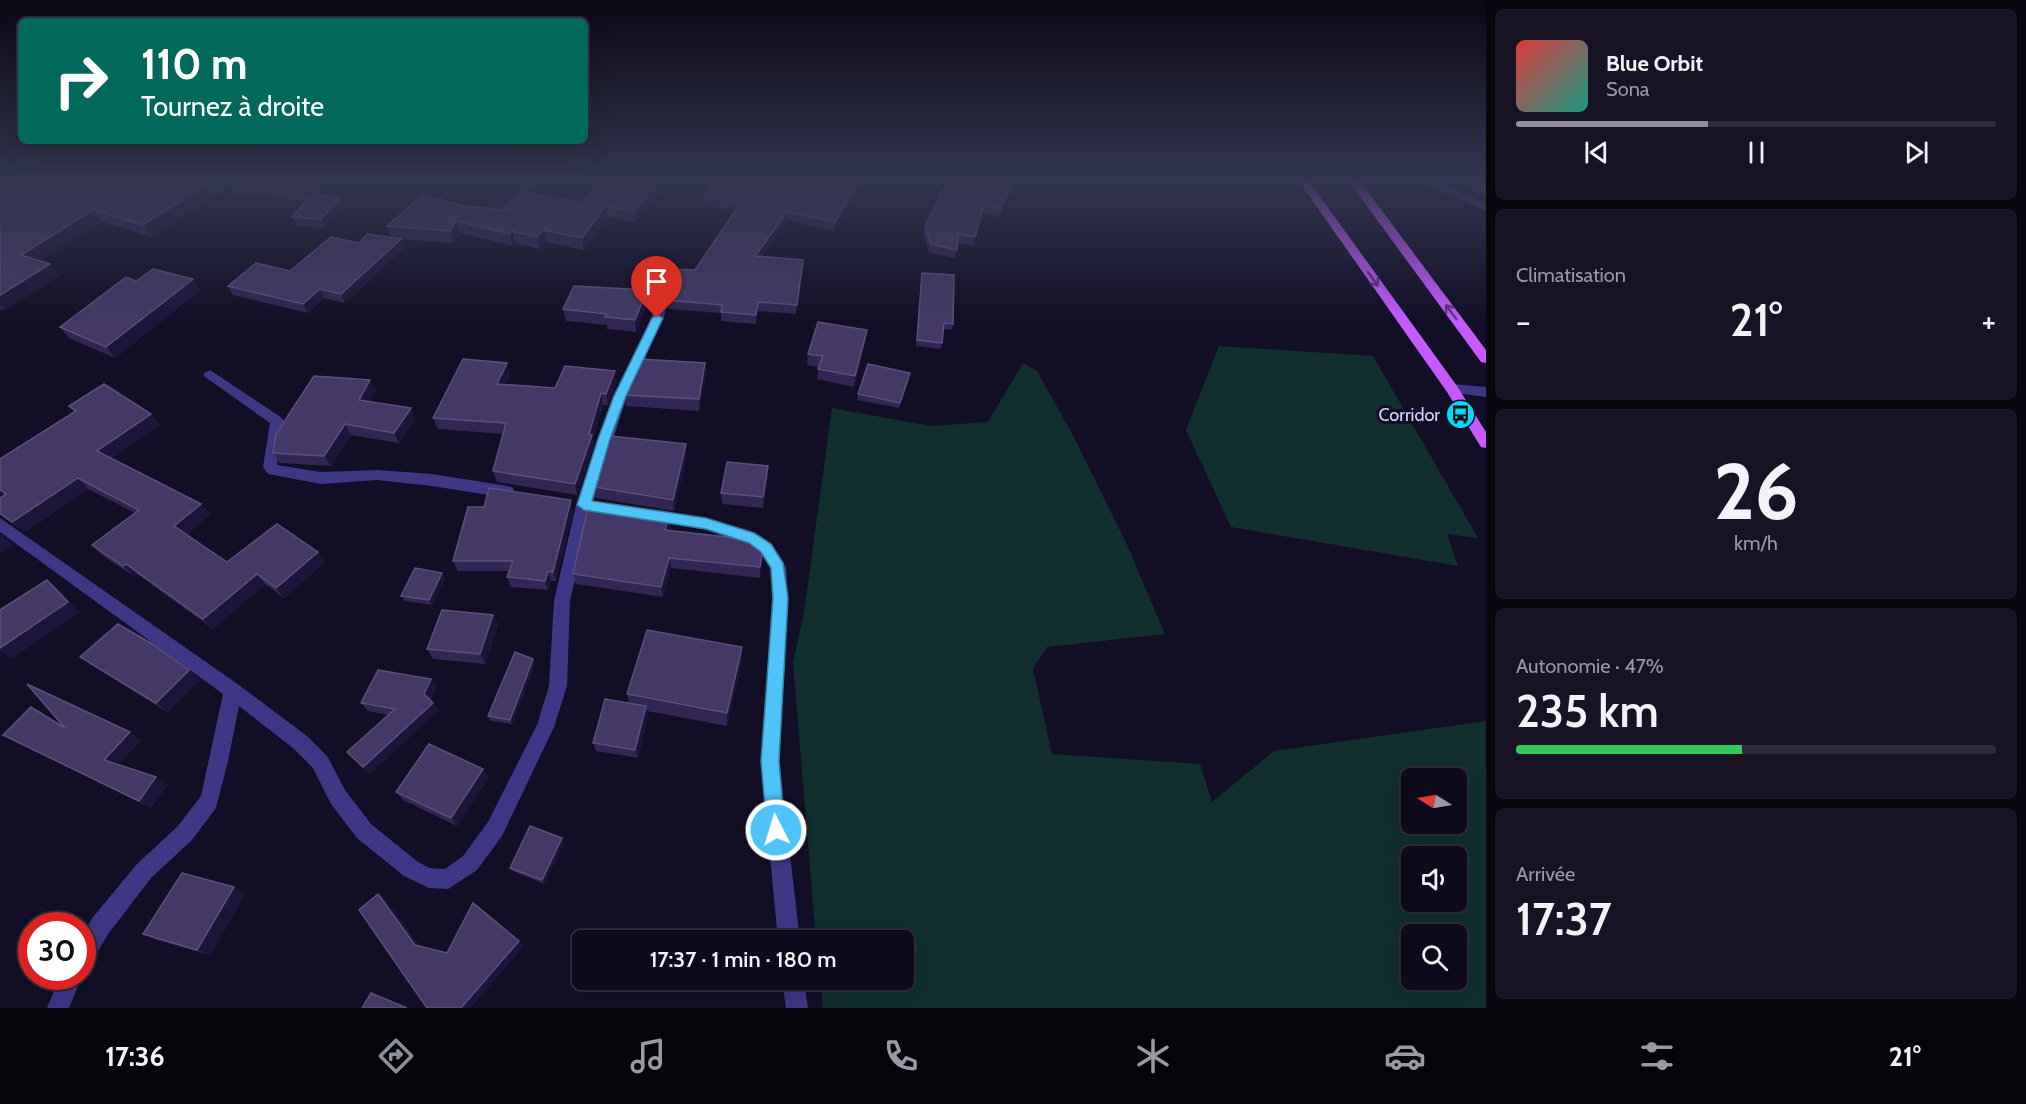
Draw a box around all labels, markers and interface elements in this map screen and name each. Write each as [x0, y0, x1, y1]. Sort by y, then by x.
text: 110 m [141, 38, 248, 90]
icon: right [42, 42, 120, 120]
text: Blue Orbit [1606, 50, 1703, 77]
text: Sona [1606, 77, 1649, 101]
text: Tournez à droite [141, 90, 324, 123]
icon: previous [1580, 136, 1613, 169]
icon: pause [1740, 136, 1773, 169]
icon: next [1900, 136, 1933, 169]
pin [631, 256, 682, 318]
text: Climatisation [1516, 263, 1626, 287]
icon: arrive [640, 265, 673, 298]
one-way arrow [1367, 271, 1379, 287]
text: 21° [1730, 293, 1782, 347]
text: − [1516, 301, 1531, 341]
text: + [1981, 301, 1996, 341]
one-way arrow [1445, 304, 1457, 320]
bus stop icon: Corridor [1445, 399, 1477, 431]
place label: Corridor [1378, 404, 1440, 426]
text: 26 [1713, 444, 1799, 539]
text: km/h [1734, 531, 1778, 555]
text: Autonomie · 47% [1516, 654, 1664, 678]
text: 235 km [1516, 684, 1659, 738]
north arrow [1401, 768, 1467, 834]
map controls [1401, 768, 1467, 990]
position arrow [744, 798, 808, 862]
button: sound [1401, 846, 1467, 912]
text: Arrivée [1516, 862, 1575, 886]
text: 17:37 [1516, 892, 1612, 946]
speed limit sign: 30 [18, 912, 96, 990]
button: search [1401, 924, 1467, 990]
text: 17:37 · 1 min · 180 m [650, 946, 836, 973]
icon: directions [375, 1035, 417, 1077]
icon: music [627, 1035, 669, 1077]
icon: phone [880, 1035, 922, 1077]
icon: climate [1132, 1035, 1174, 1077]
icon: car [1384, 1035, 1426, 1077]
icon: filters [1636, 1035, 1678, 1077]
text: 17:36 [105, 1040, 165, 1073]
text: 21° [1889, 1040, 1921, 1073]

